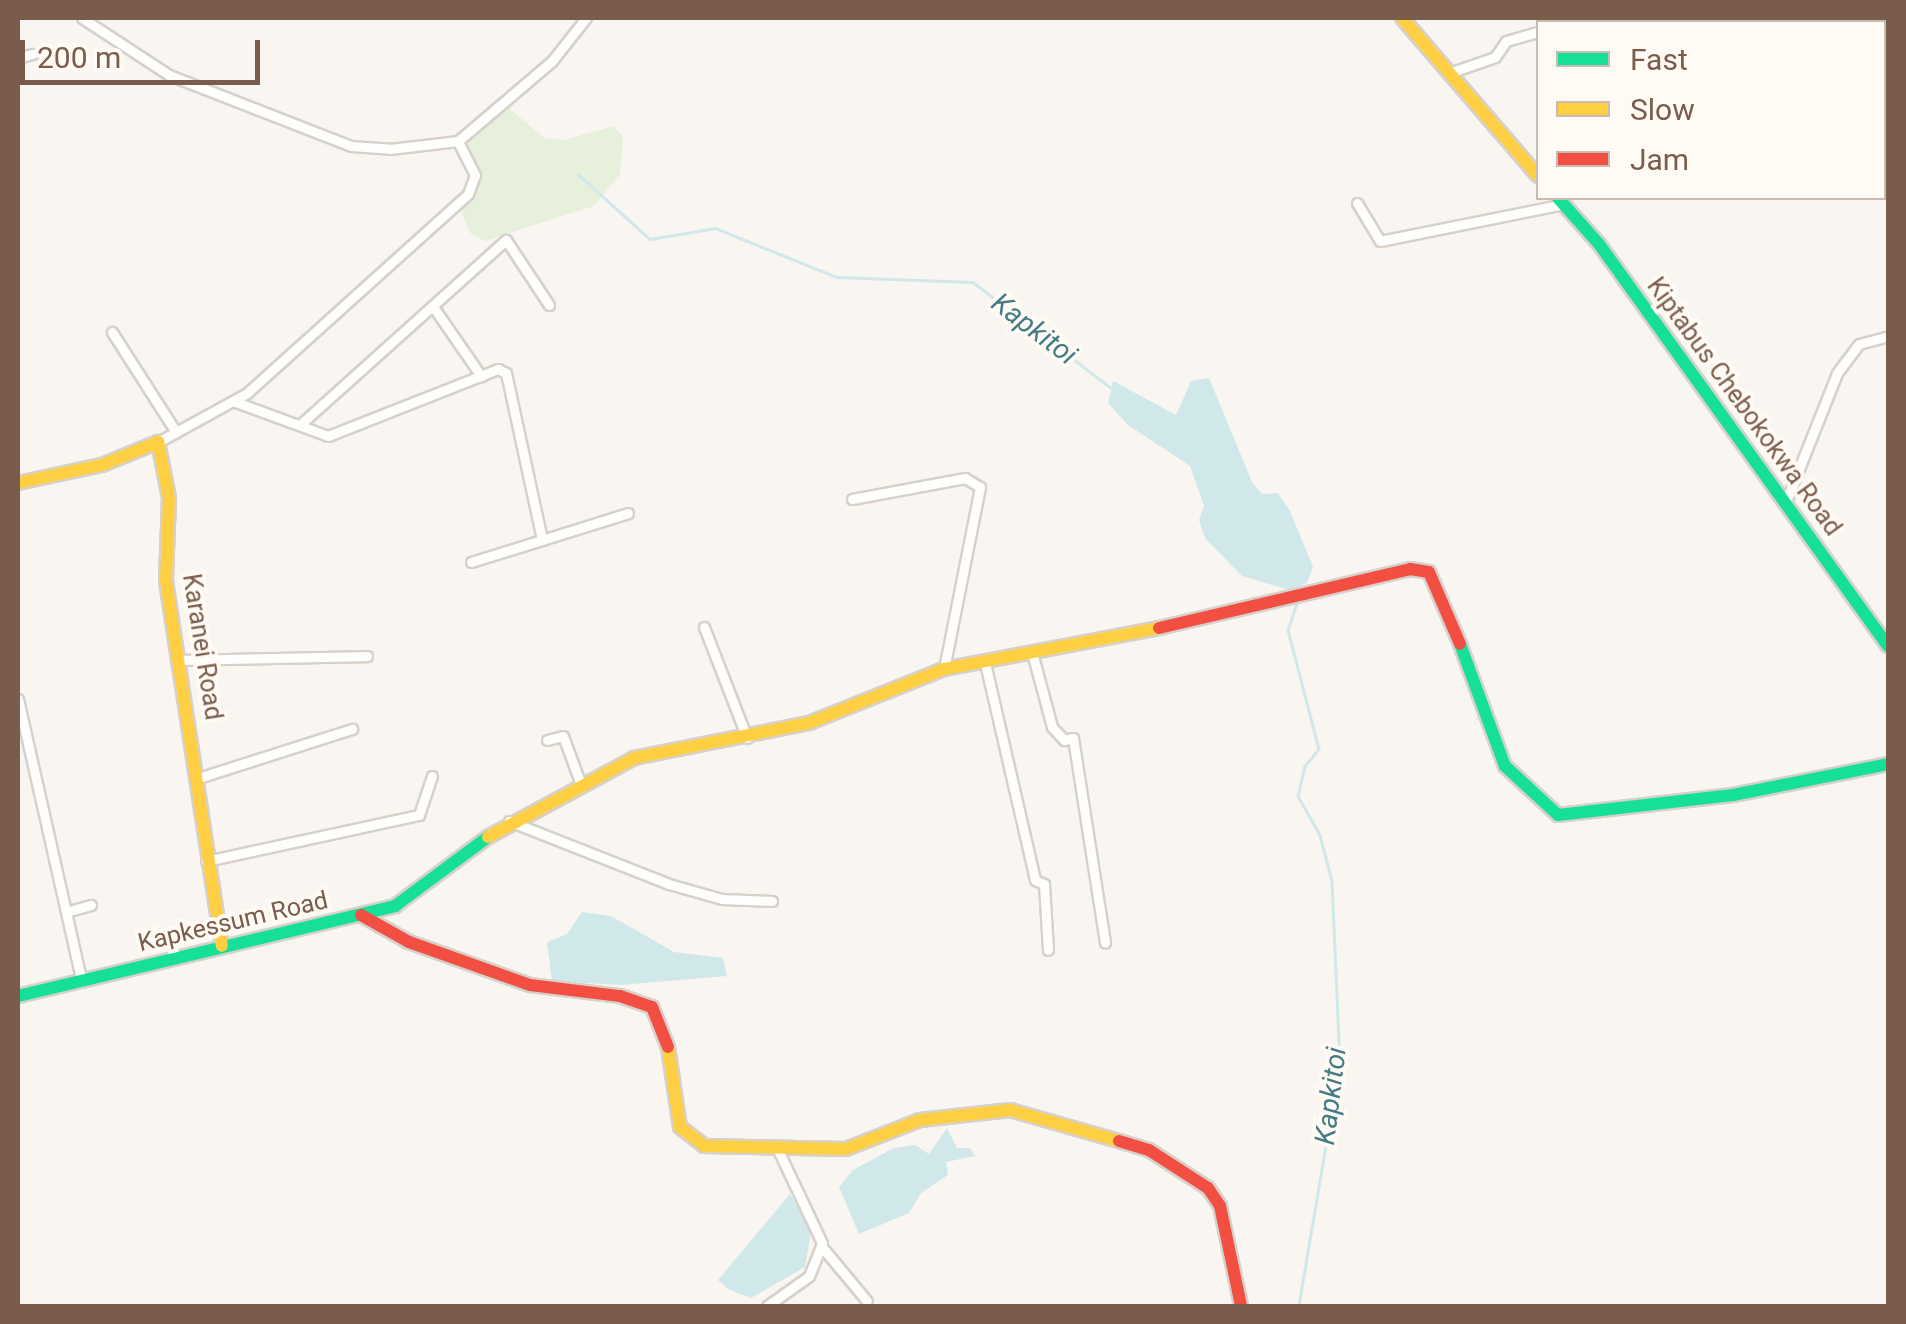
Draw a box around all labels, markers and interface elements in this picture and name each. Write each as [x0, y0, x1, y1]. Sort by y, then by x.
scale bar [25, 20, 265, 82]
legend [1536, 20, 1886, 200]
text: 200 m [37, 40, 121, 75]
text: Fast [1630, 42, 1688, 77]
text: Slow [1630, 92, 1695, 127]
text: Jam [1630, 142, 1689, 177]
street label: Kiptabus Chebokokwa Road [1640, 272, 1848, 542]
water label: Kapkitoi [985, 286, 1083, 372]
street label: Karanei Road [176, 572, 228, 722]
street label: Kapkessum Road [135, 886, 331, 958]
water label: Kapkitoi [1308, 1045, 1354, 1147]

